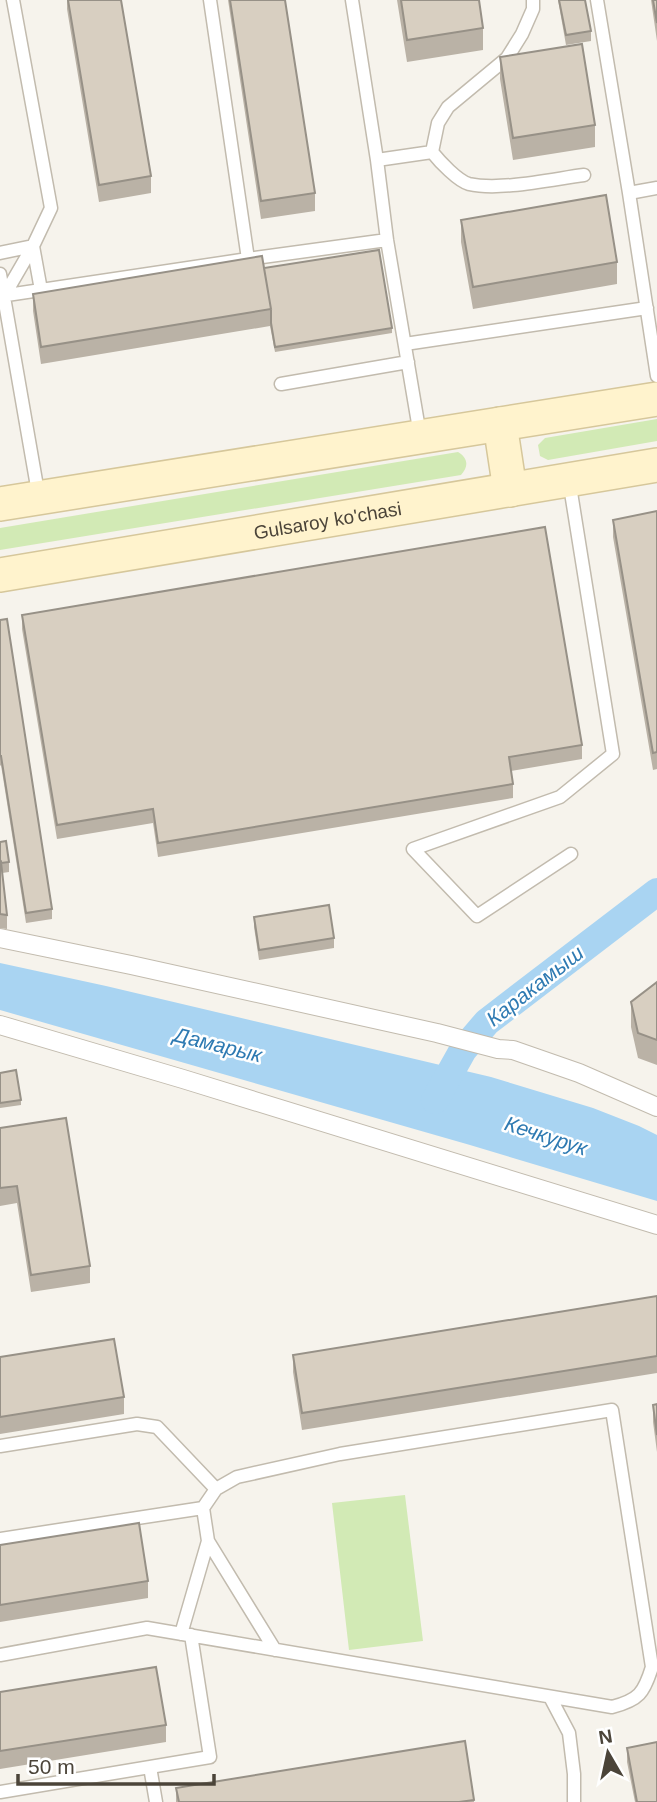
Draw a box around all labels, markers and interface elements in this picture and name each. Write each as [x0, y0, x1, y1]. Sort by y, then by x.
street label: Gulsaroy ko'chasi [252, 498, 403, 543]
water label: Каракамыш [482, 940, 588, 1030]
water label: Дамарык [170, 1022, 265, 1067]
water label: Кечкурук [502, 1111, 591, 1160]
north arrow [573, 1718, 643, 1788]
text: N [597, 1725, 614, 1748]
scale bar [18, 1742, 214, 1786]
text: 50 m [28, 1755, 75, 1778]

